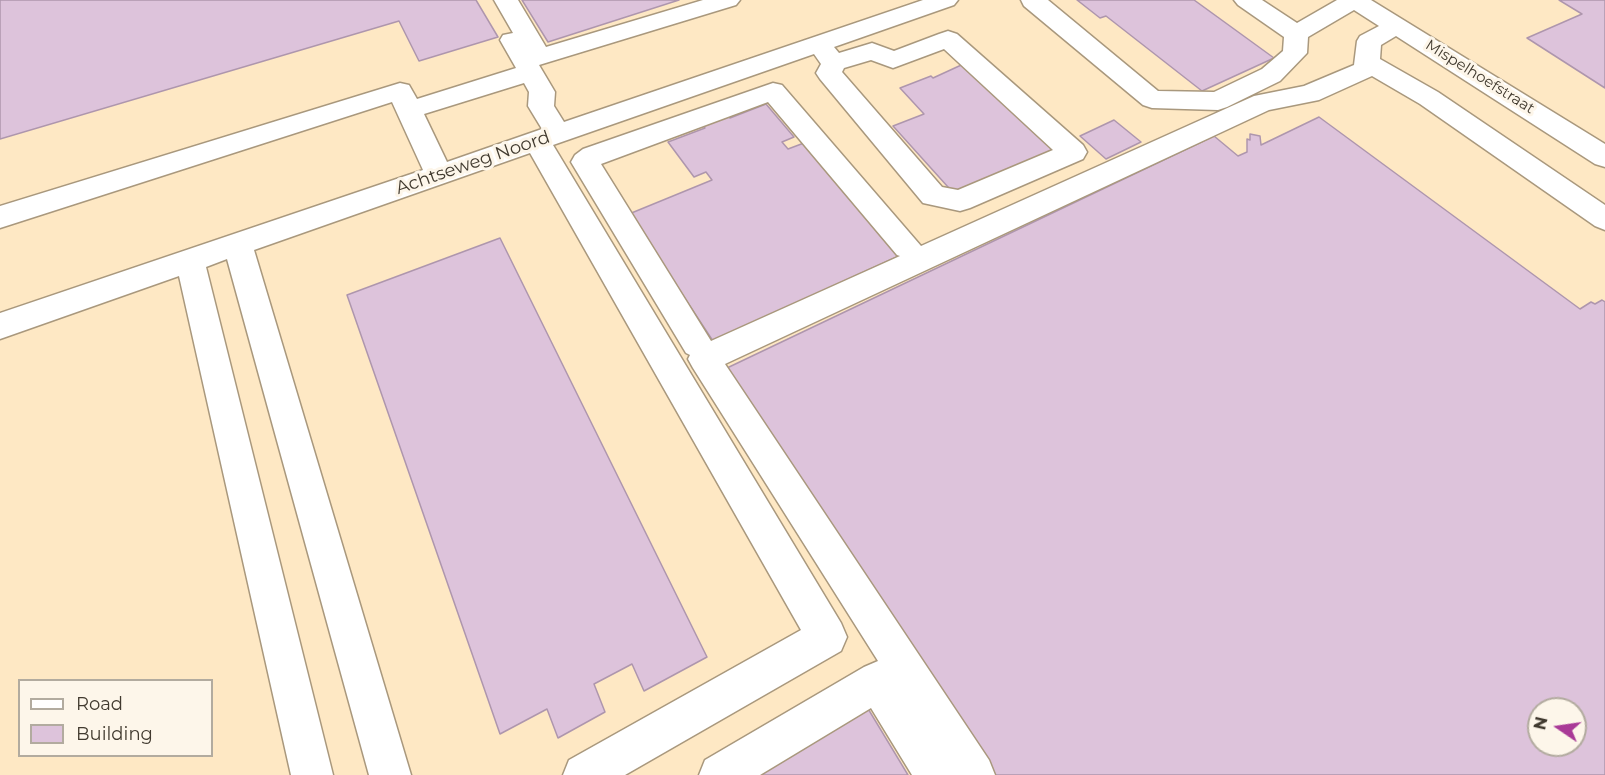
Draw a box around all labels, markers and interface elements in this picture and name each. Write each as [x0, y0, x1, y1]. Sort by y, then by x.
street label: Mispelhoefstraat [1422, 36, 1538, 118]
street label: Achtseweg Noord [393, 126, 553, 200]
legend [18, 679, 213, 757]
text: Road [76, 693, 123, 715]
north arrow [1527, 697, 1587, 757]
text: N [1530, 715, 1552, 732]
text: Building [76, 723, 153, 745]

